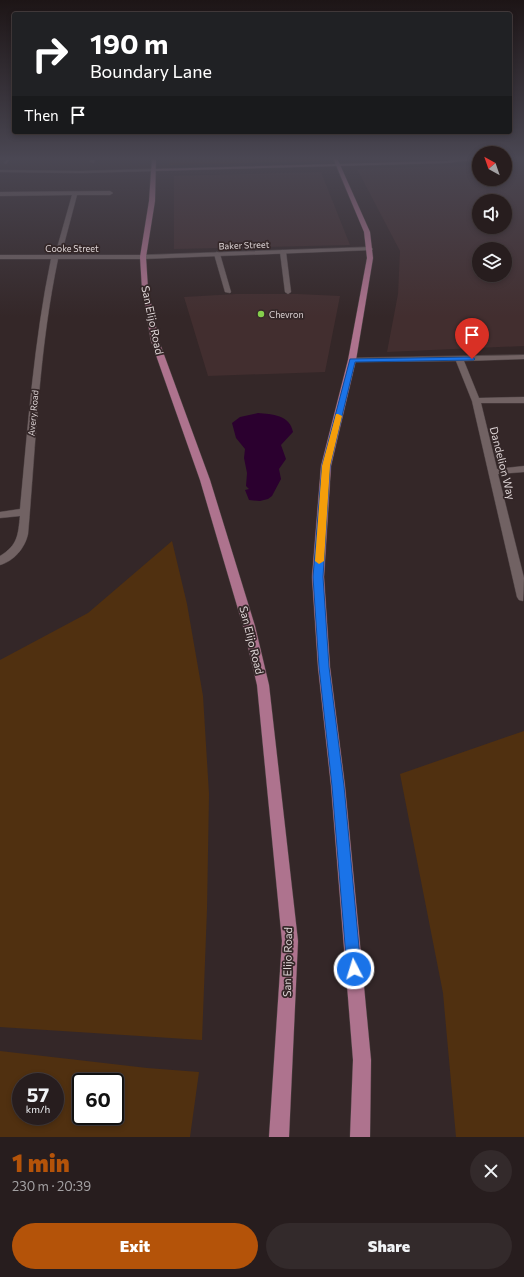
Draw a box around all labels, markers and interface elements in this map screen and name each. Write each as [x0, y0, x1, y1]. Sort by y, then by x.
text: 190 m [90, 26, 168, 60]
icon: right [24, 28, 76, 80]
text: Boundary Lane [90, 60, 212, 82]
icon: arrive [67, 104, 89, 126]
text: Then [24, 106, 59, 124]
north arrow [472, 146, 512, 186]
map controls [472, 146, 512, 282]
button: sound [472, 194, 512, 234]
street label: Baker Street [218, 239, 270, 251]
button: layers [472, 242, 512, 282]
street label: Cooke Street [45, 243, 99, 254]
street label: San Elijo Road [139, 284, 167, 356]
marker: Chevron [256, 309, 266, 319]
place label: Chevron [269, 309, 304, 320]
pin [455, 318, 489, 359]
icon: arrive [461, 324, 483, 346]
street label: Avery Road [26, 390, 40, 436]
street label: Dandelion Way [488, 425, 518, 501]
street label: San Elijo Road [237, 604, 267, 676]
street label: San Elijo Road [280, 927, 294, 997]
position arrow [333, 948, 375, 990]
speed limit sign: 60 [72, 1073, 124, 1125]
text: 57 [27, 1082, 49, 1106]
text: km/h [26, 1103, 50, 1115]
text: 1 min [12, 1148, 70, 1177]
button: close [470, 1150, 512, 1192]
text: 230 m · 20:39 [12, 1178, 91, 1194]
button: Exit [12, 1223, 258, 1269]
button: Share [266, 1223, 512, 1269]

